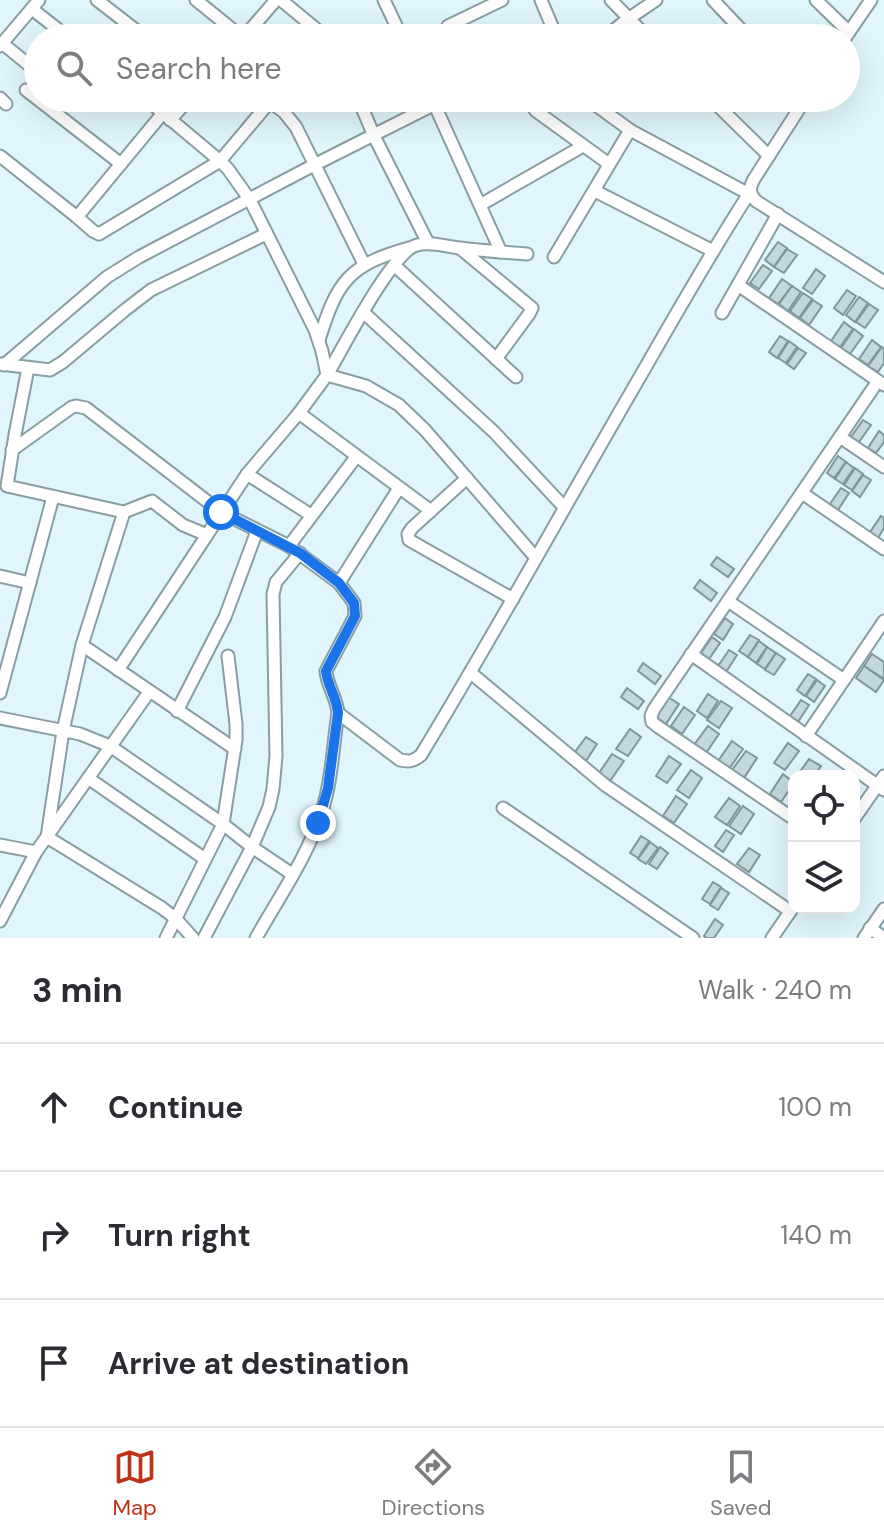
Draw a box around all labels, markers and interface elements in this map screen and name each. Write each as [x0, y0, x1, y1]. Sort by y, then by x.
search box [24, 24, 860, 112]
icon: search [52, 46, 96, 90]
text: Search here [116, 49, 282, 88]
route start [203, 494, 239, 530]
map controls [788, 770, 860, 914]
button: locate [788, 770, 860, 842]
route end [300, 805, 336, 841]
button: layers [788, 842, 860, 914]
text: 3 min [32, 968, 123, 1013]
text: Walk · 240 m [698, 973, 852, 1007]
icon: ahead [32, 1085, 76, 1129]
text: Continue [108, 1088, 243, 1127]
text: 100 m [778, 1090, 852, 1124]
icon: right [32, 1213, 76, 1257]
text: Turn right [108, 1216, 251, 1255]
text: 140 m [780, 1218, 852, 1252]
icon: arrive [32, 1341, 76, 1385]
text: Arrive at destination [108, 1344, 409, 1383]
tab: Map [112, 1445, 157, 1522]
tab: Directions [382, 1445, 485, 1522]
tab: Saved [710, 1445, 772, 1522]

